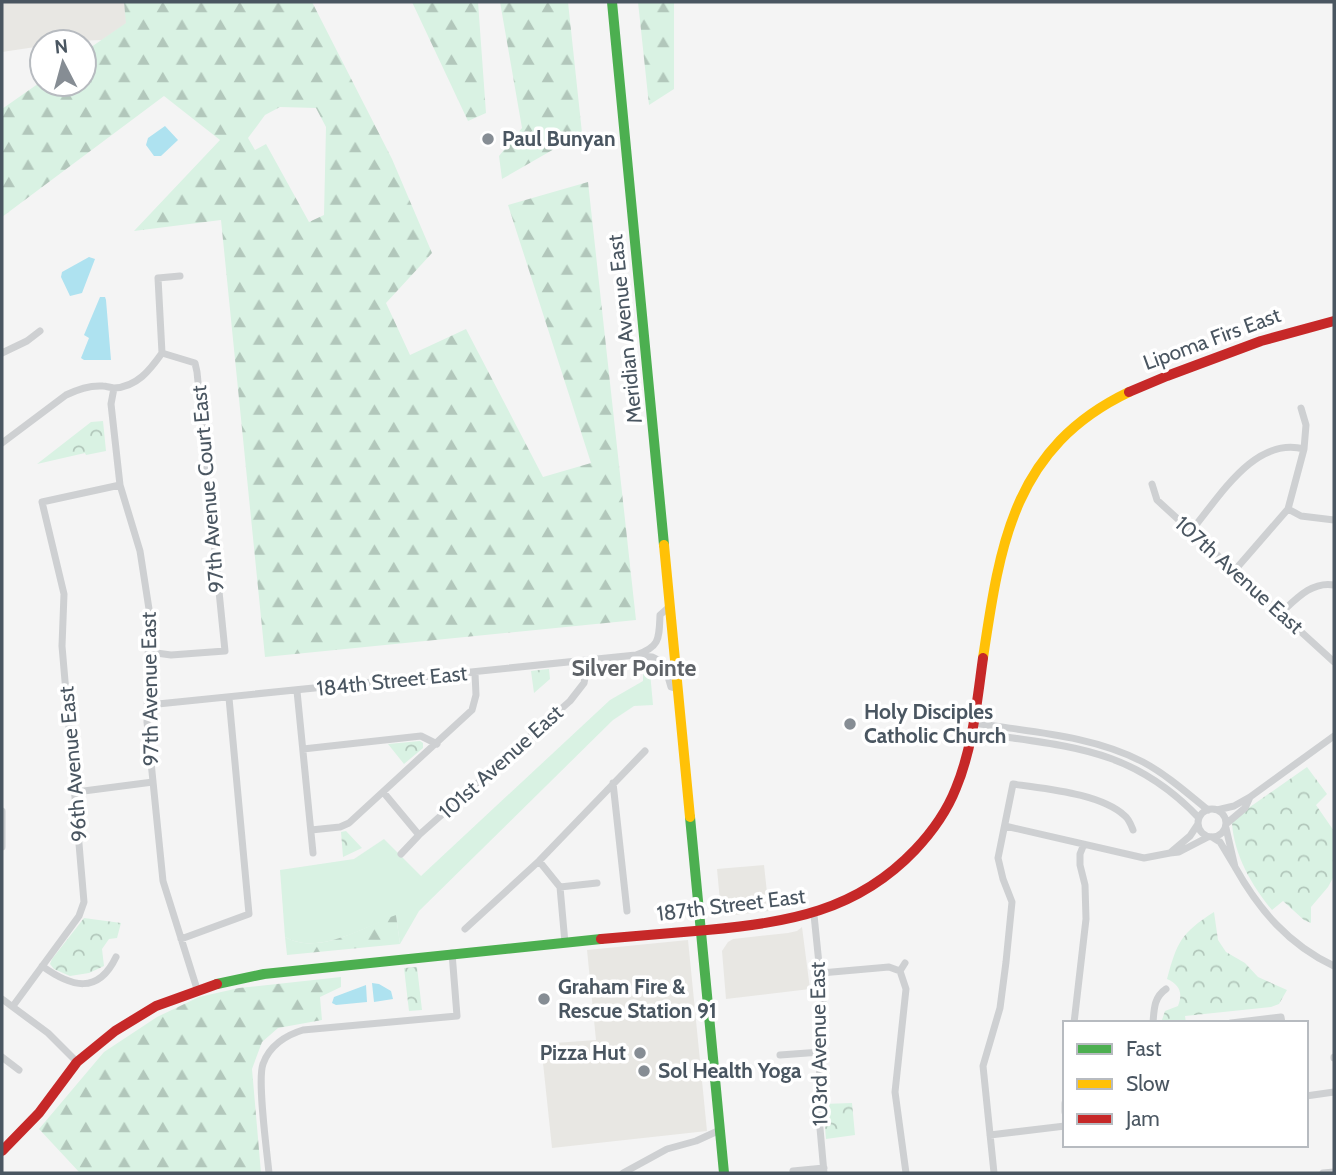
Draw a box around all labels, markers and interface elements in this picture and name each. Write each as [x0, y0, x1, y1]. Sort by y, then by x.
north arrow [28, 28, 98, 98]
text: N [53, 34, 69, 59]
place label: Paul Bunyan [502, 126, 616, 151]
marker: Paul Bunyan [480, 131, 496, 147]
street label: Meridian Avenue East [602, 233, 647, 425]
street label: Lipoma Firs East [1140, 302, 1284, 375]
street label: 97th Avenue Court East [186, 384, 229, 594]
street label: 107th Avenue East [1170, 511, 1309, 639]
street label: 97th Avenue East [136, 612, 163, 766]
district label: Silver Pointe [572, 654, 697, 682]
street label: 184th Street East [316, 660, 468, 701]
street label: 96th Avenue East [53, 685, 92, 843]
place label: Holy Disciples Catholic Church [864, 699, 1006, 748]
street label: 101st Avenue East [434, 700, 568, 824]
marker: Holy Disciples Catholic Church [842, 716, 858, 732]
street label: 187th Street East [655, 883, 807, 926]
street label: 103rd Avenue East [805, 962, 832, 1126]
place label: Graham Fire & Rescue Station 91 [558, 974, 717, 1023]
marker: Graham Fire & Rescue Station 91 [536, 991, 552, 1007]
legend [1063, 1021, 1308, 1147]
text: Fast [1126, 1036, 1162, 1061]
place label: Pizza Hut [540, 1040, 626, 1065]
marker: Pizza Hut [632, 1045, 648, 1061]
place label: Sol Health Yoga [658, 1058, 802, 1083]
marker: Sol Health Yoga [636, 1063, 652, 1079]
text: Slow [1126, 1071, 1170, 1096]
text: Jam [1125, 1106, 1160, 1131]

